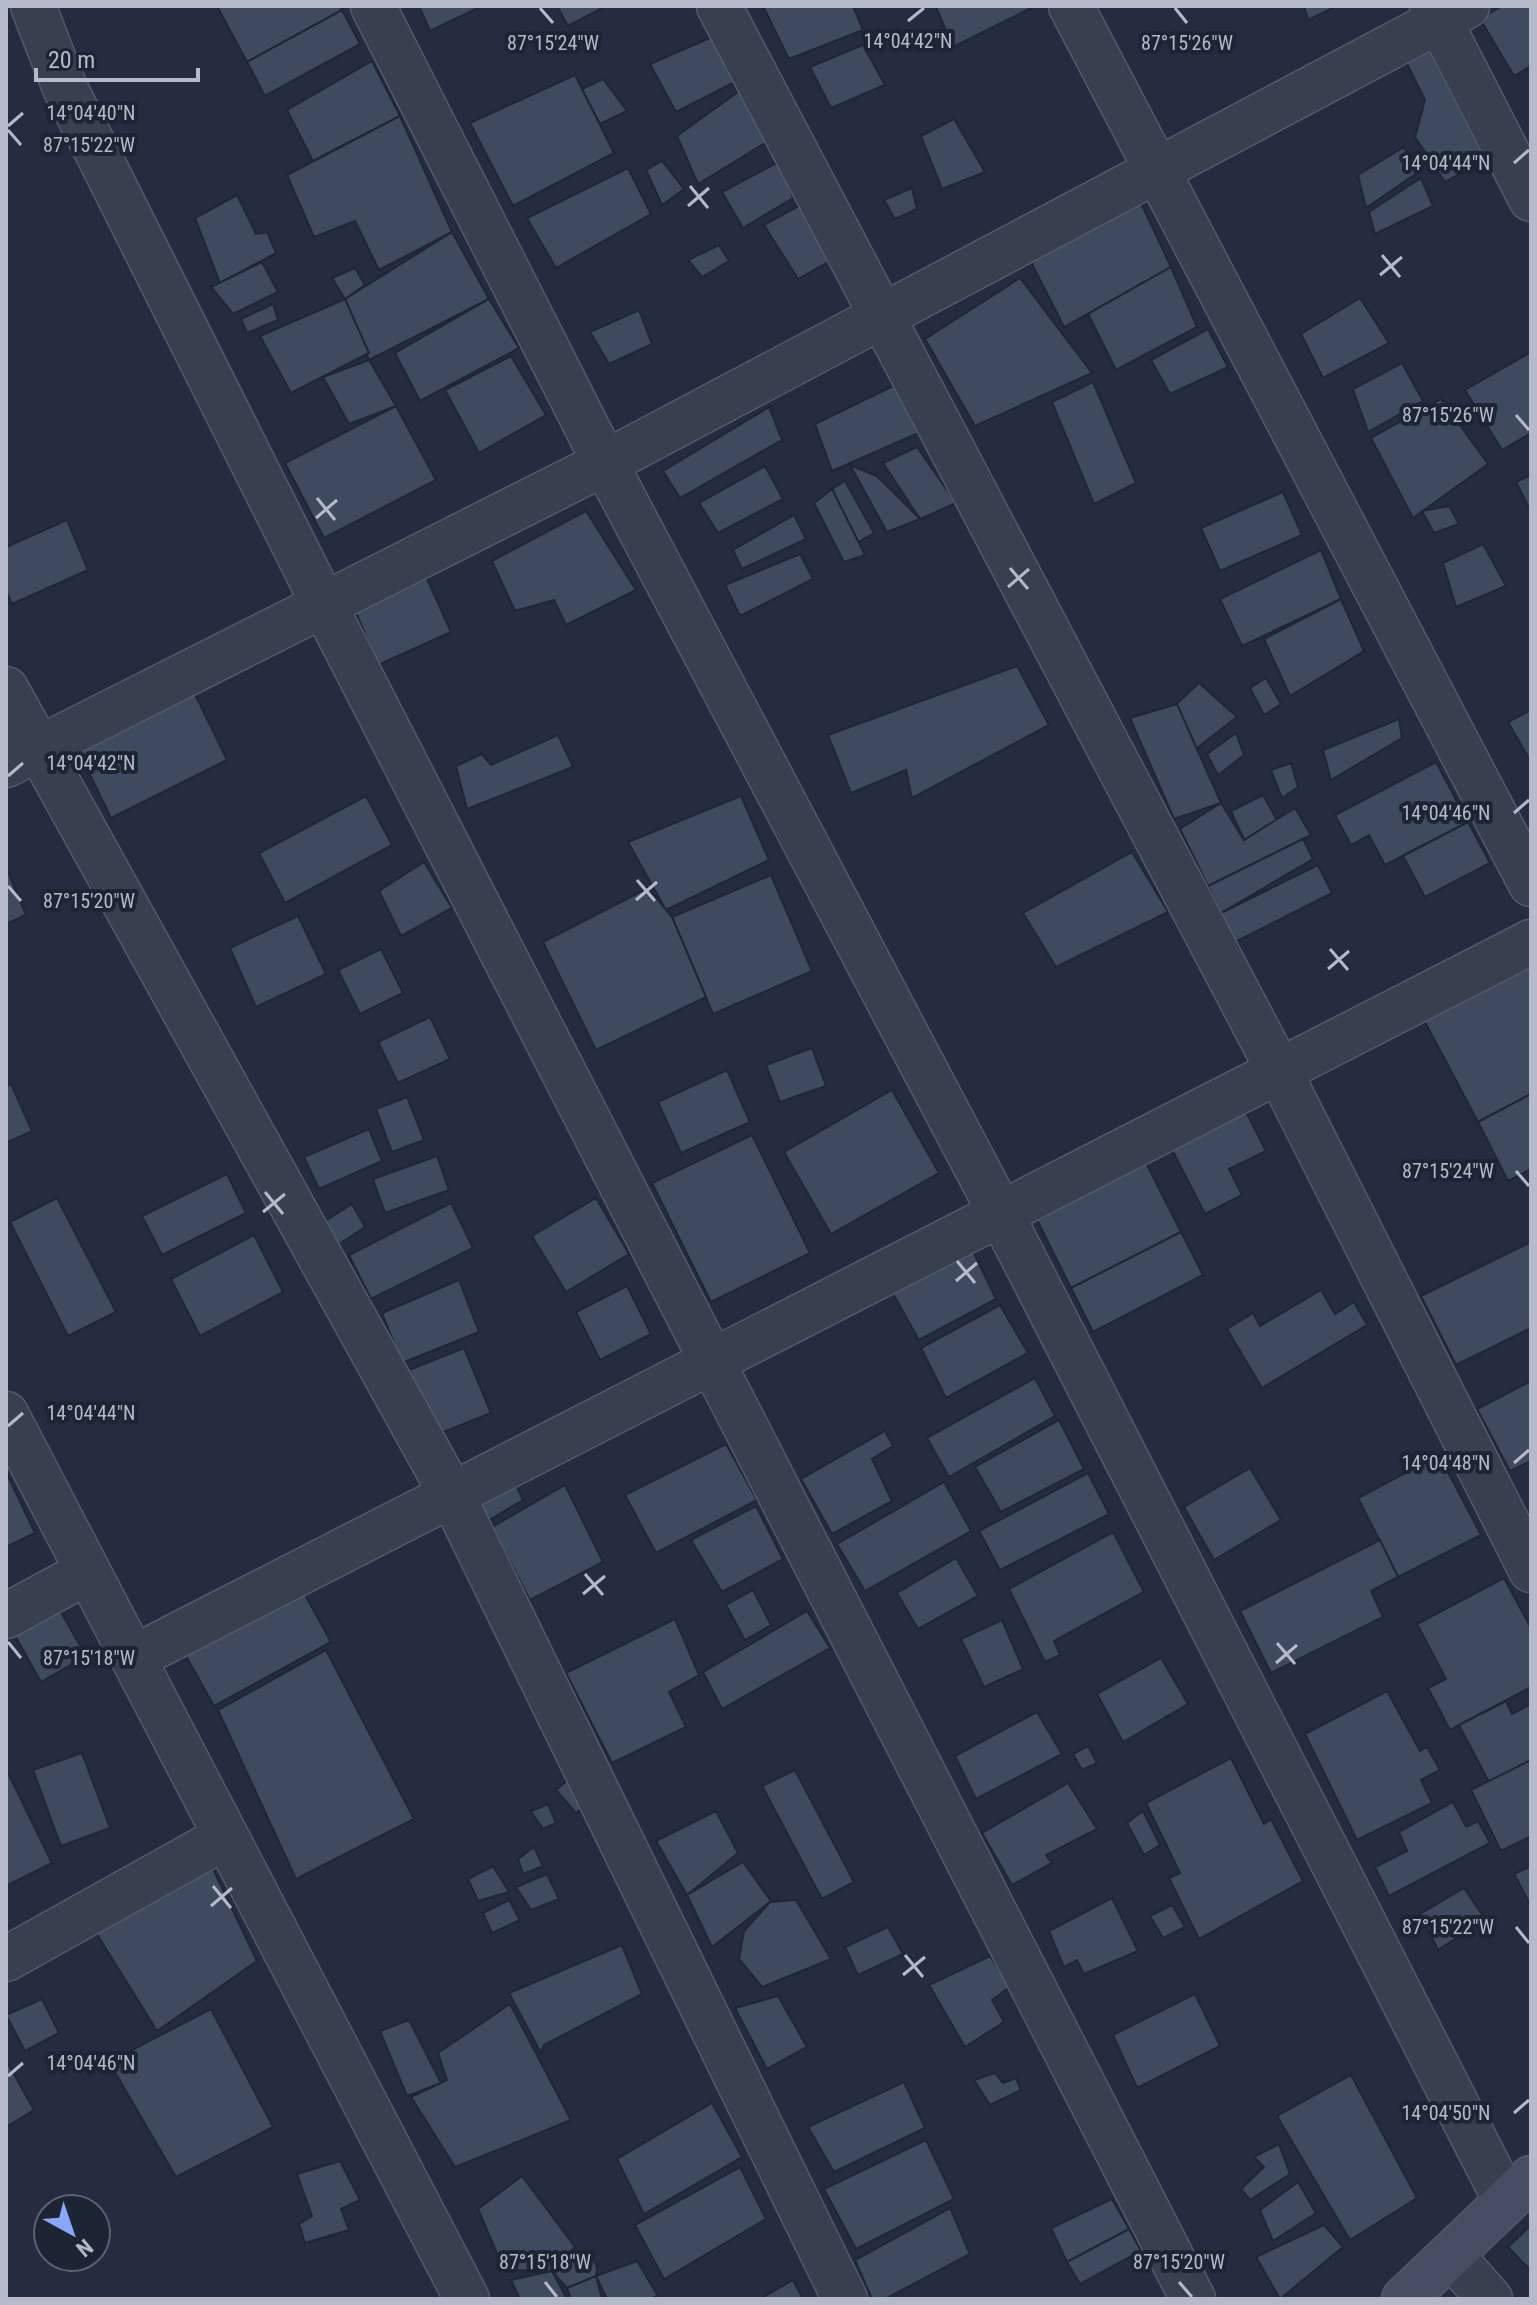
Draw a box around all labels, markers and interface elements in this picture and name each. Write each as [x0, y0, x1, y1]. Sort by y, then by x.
text: 14°04'42"N [863, 29, 953, 53]
text: 87°15'24"W [507, 31, 599, 55]
text: 87°15'26"W [1141, 31, 1233, 55]
scale bar [36, 32, 198, 82]
text: 20 m [48, 46, 95, 74]
text: 14°04'40"N [46, 101, 136, 125]
text: 87°15'22"W [43, 133, 135, 157]
text: 14°04'44"N [1401, 151, 1491, 175]
text: 87°15'26"W [1402, 403, 1494, 427]
text: 14°04'42"N [46, 751, 136, 775]
text: 14°04'46"N [1401, 801, 1491, 825]
text: 87°15'20"W [43, 889, 135, 913]
text: 87°15'24"W [1402, 1159, 1494, 1183]
text: 14°04'44"N [46, 1401, 136, 1425]
text: 14°04'48"N [1401, 1451, 1491, 1475]
text: 87°15'18"W [43, 1646, 135, 1670]
text: 87°15'22"W [1402, 1915, 1494, 1939]
text: 14°04'46"N [46, 2051, 136, 2075]
text: 14°04'50"N [1401, 2101, 1491, 2125]
north arrow [32, 2193, 112, 2273]
text: N [71, 2234, 98, 2262]
text: 87°15'18"W [499, 2250, 591, 2274]
text: 87°15'20"W [1133, 2250, 1225, 2274]

